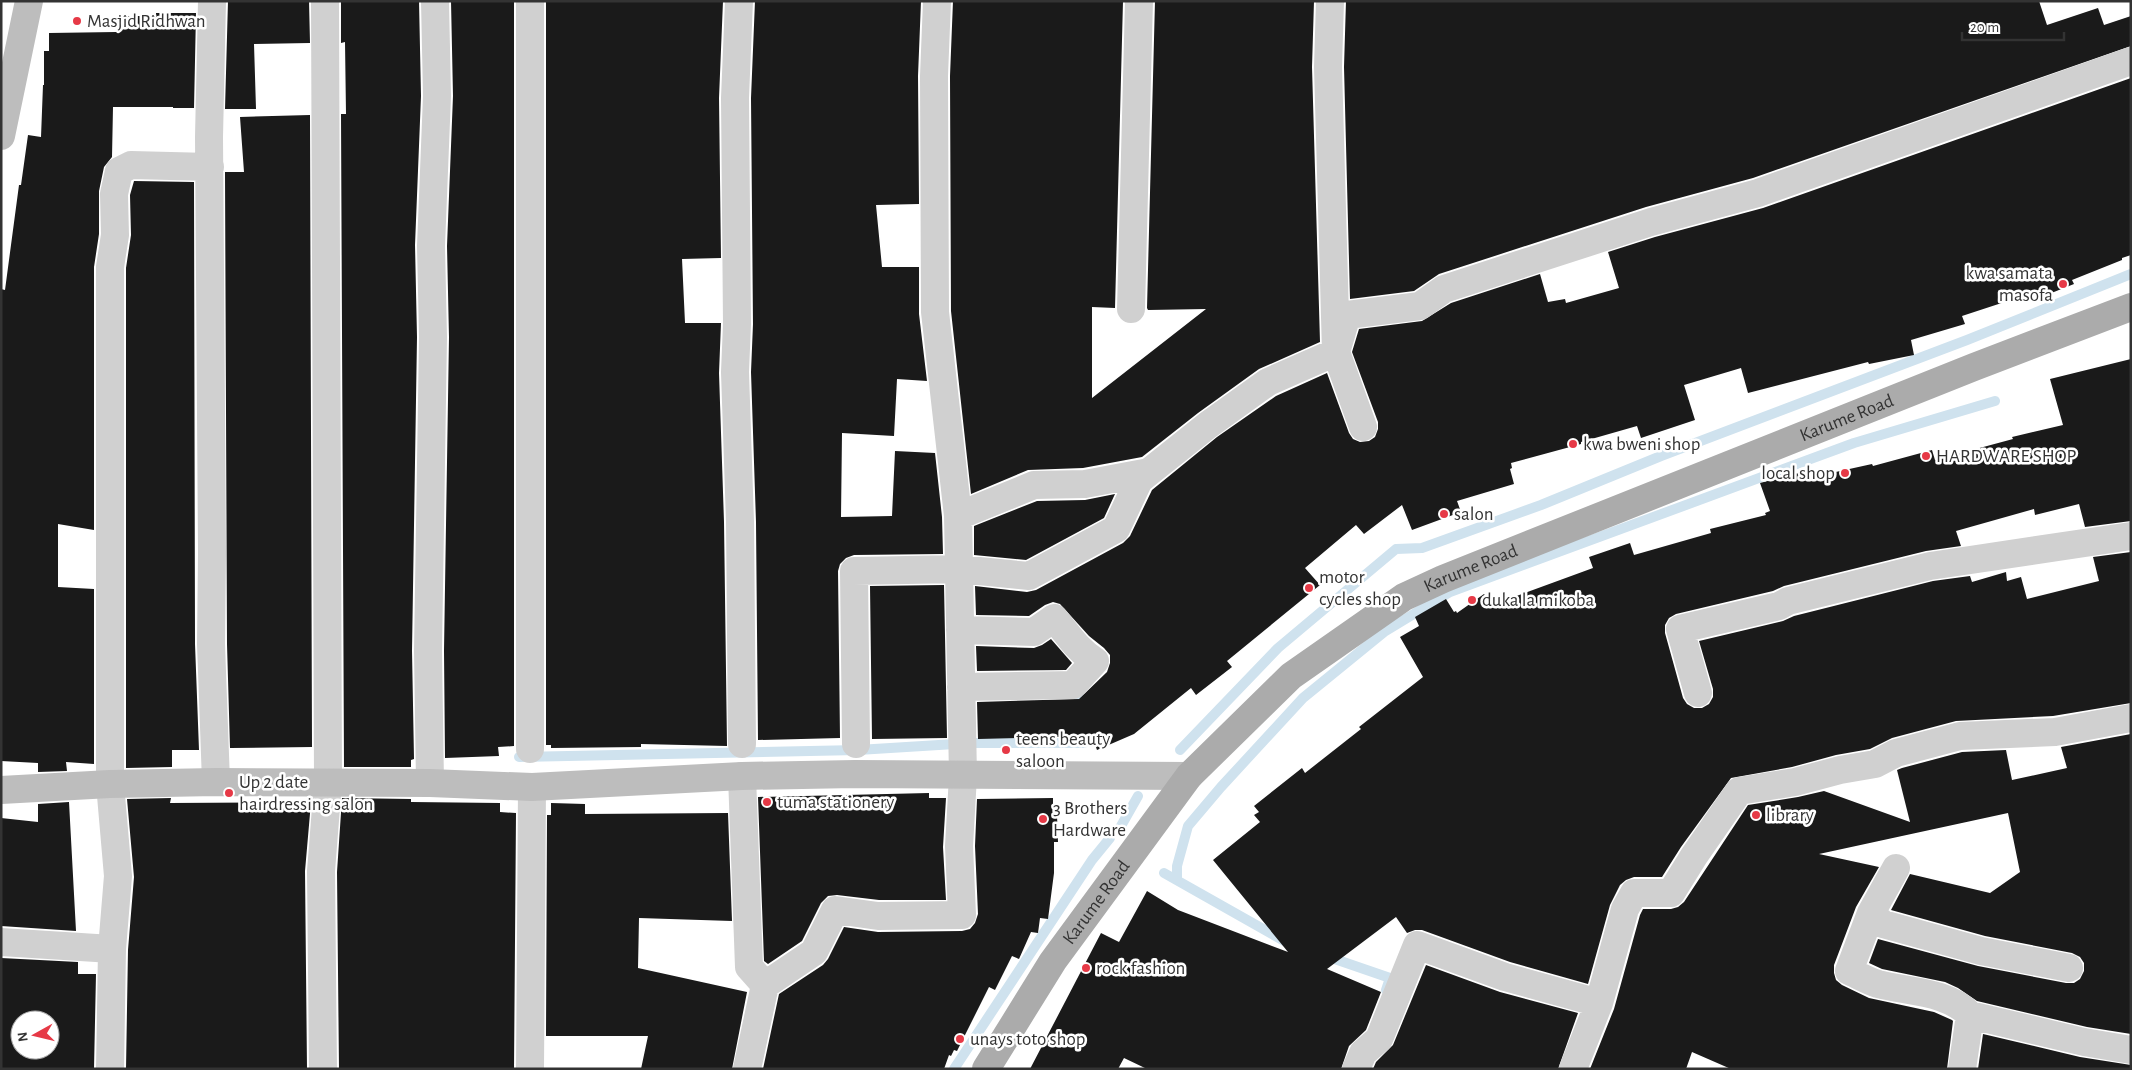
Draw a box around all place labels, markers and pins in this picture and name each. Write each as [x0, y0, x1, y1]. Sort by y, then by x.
place label: Masjid Ridhwan [87, 12, 206, 31]
marker: Masjid Ridhwan [71, 15, 83, 27]
place label: kwa samata masofa [1965, 264, 2053, 305]
marker: kwa samata masofa [2057, 278, 2069, 290]
place label: kwa bweni shop [1583, 435, 1700, 454]
marker: kwa bweni shop [1567, 438, 1579, 450]
place label: HARDWARE SHOP [1936, 447, 2077, 466]
marker: HARDWARE SHOP [1920, 450, 1932, 462]
place label: local shop [1761, 464, 1835, 483]
marker: local shop [1839, 467, 1851, 479]
place label: salon [1454, 505, 1493, 524]
marker: salon [1438, 508, 1450, 520]
place label: motor cycles shop [1319, 568, 1401, 609]
marker: motor cycles shop [1303, 582, 1315, 594]
place label: duka la mikoba [1482, 591, 1595, 610]
marker: duka la mikoba [1466, 594, 1478, 606]
place label: teens beauty saloon [1016, 730, 1110, 771]
marker: teens beauty saloon [1000, 744, 1012, 756]
place label: Up 2 date hairdressing salon [239, 773, 373, 814]
marker: Up 2 date hairdressing salon [223, 787, 235, 799]
place label: tuma stationery [777, 793, 894, 812]
marker: tuma stationery [761, 796, 773, 808]
place label: 3 Brothers Hardware [1053, 799, 1127, 840]
place label: library [1766, 806, 1814, 825]
marker: library [1750, 809, 1762, 821]
marker: 3 Brothers Hardware [1037, 813, 1049, 825]
place label: rock fashion [1096, 959, 1185, 978]
marker: rock fashion [1080, 962, 1092, 974]
place label: unays toto shop [970, 1030, 1085, 1049]
marker: unays toto shop [954, 1033, 966, 1045]

